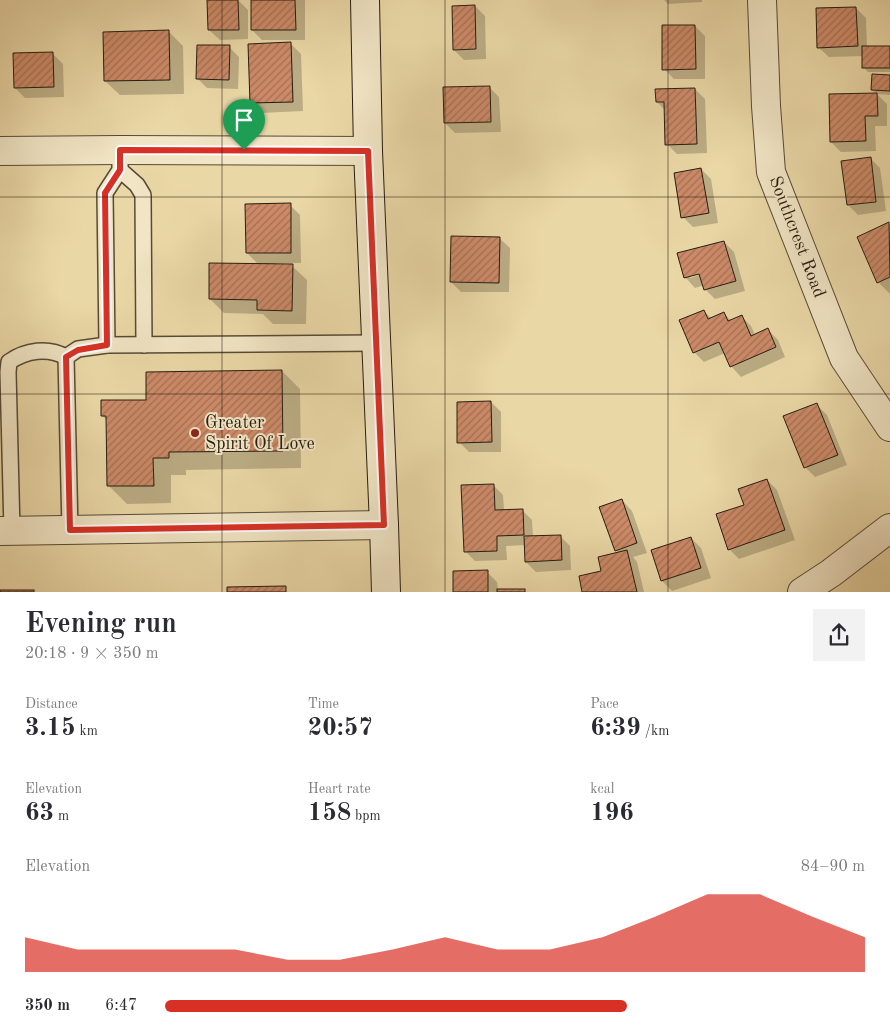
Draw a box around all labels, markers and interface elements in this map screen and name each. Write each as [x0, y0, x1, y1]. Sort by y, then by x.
pin [223, 99, 265, 150]
icon: arrive [230, 106, 258, 134]
street label: Southcrest Road [766, 174, 828, 300]
place label: Greater Spirit Of Love [205, 414, 315, 453]
marker: Greater Spirit Of Love [189, 427, 201, 439]
button: share [813, 609, 865, 661]
text: Evening run [25, 611, 177, 639]
text: 20:18 · 9 × 350 m [25, 646, 158, 662]
text: Distance [25, 697, 78, 711]
text: Time [308, 697, 339, 711]
text: Pace [590, 697, 619, 711]
text: 3.15 [25, 716, 76, 741]
text: 20:57 [308, 716, 373, 741]
text: 6:39 [590, 716, 641, 741]
text: km [76, 724, 98, 738]
text: /km [641, 724, 669, 738]
text: Elevation [25, 782, 82, 796]
text: Heart rate [308, 782, 371, 796]
text: kcal [590, 782, 614, 796]
text: 63 [25, 801, 54, 826]
text: 158 [308, 801, 351, 826]
text: 196 [590, 801, 634, 826]
text: m [54, 809, 69, 823]
text: bpm [351, 809, 381, 823]
text: Elevation [25, 859, 90, 875]
text: 84–90 m [801, 859, 865, 875]
text: 350 m [25, 998, 70, 1014]
text: 6:47 [105, 998, 137, 1014]

